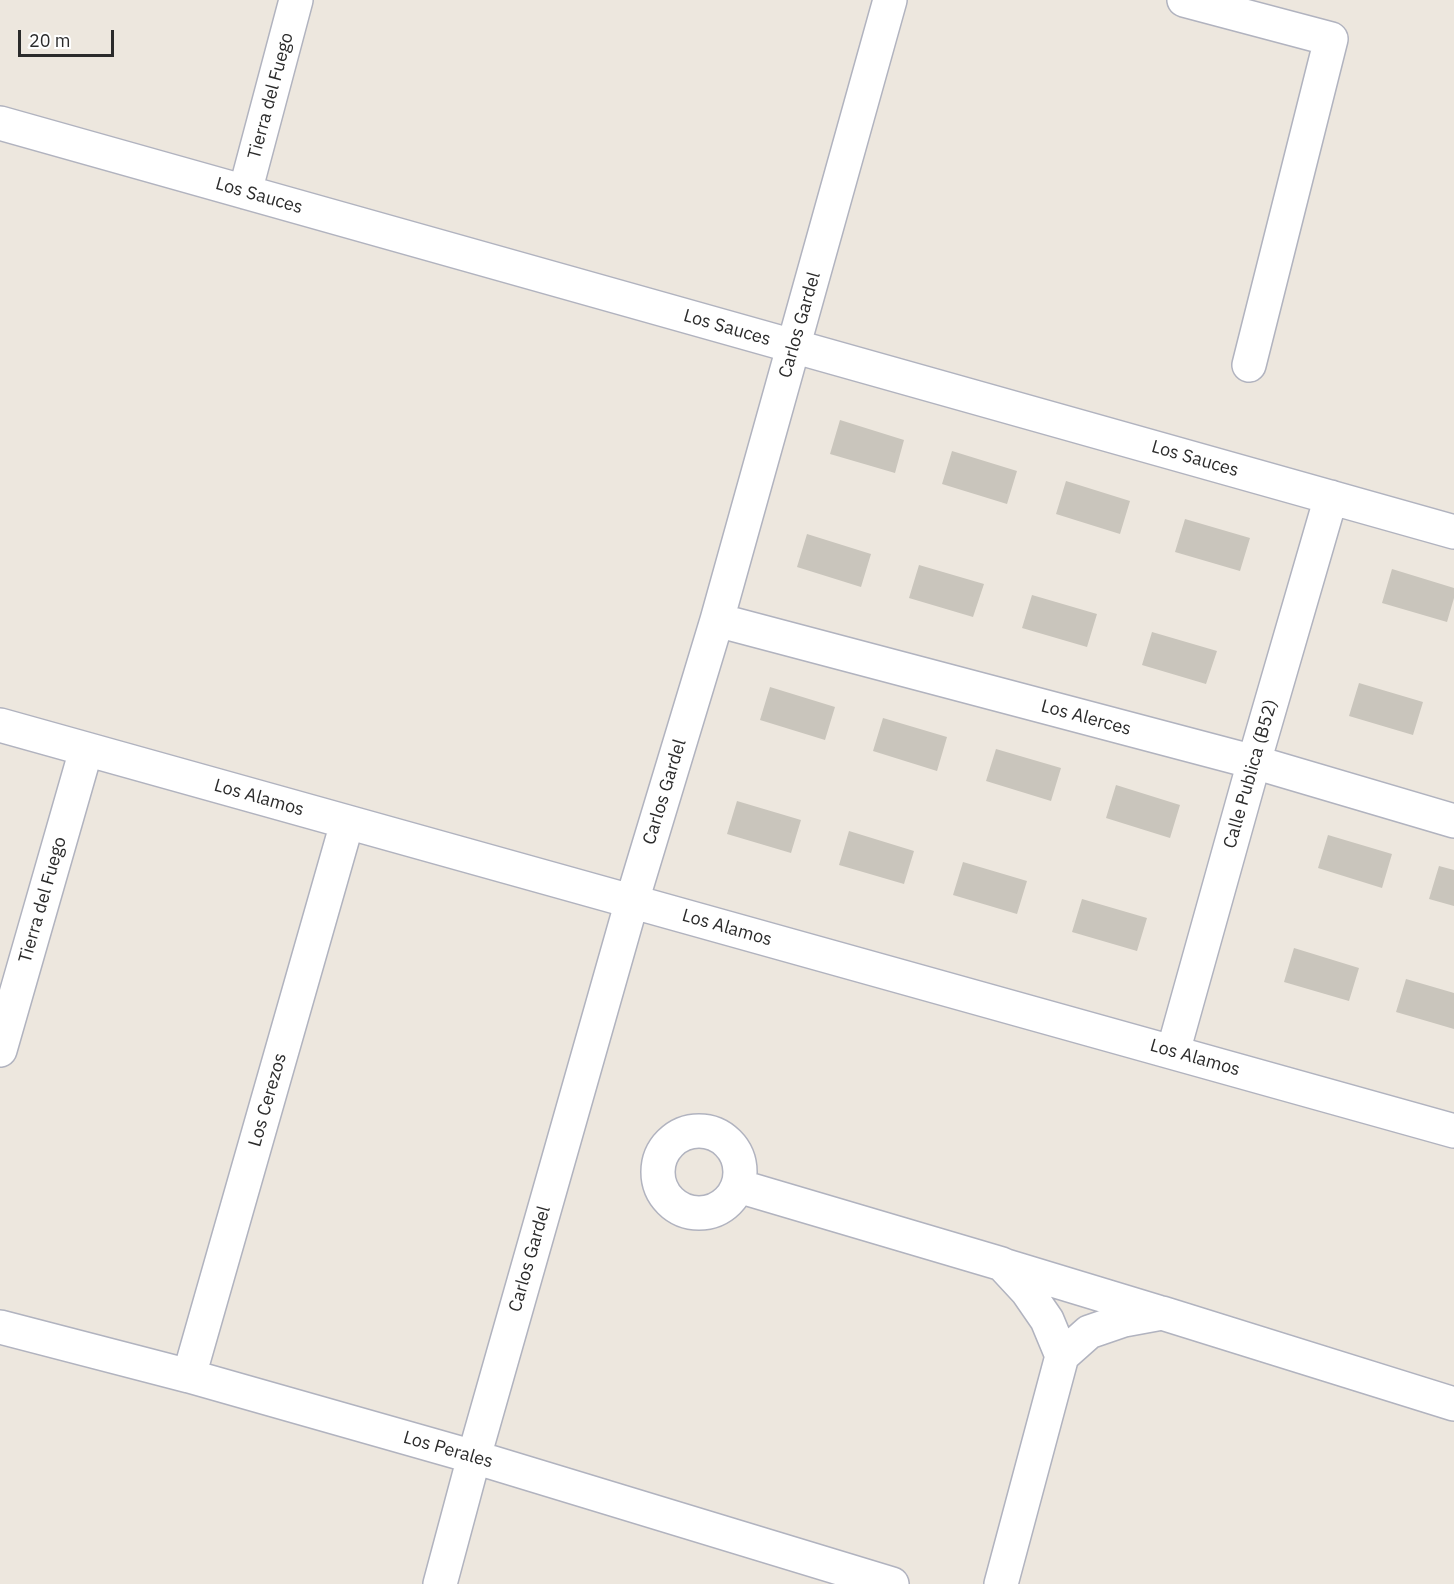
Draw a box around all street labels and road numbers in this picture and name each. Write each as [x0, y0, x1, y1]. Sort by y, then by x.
street label: Tierra del Fuego [244, 30, 298, 162]
street label: Los Sauces [213, 173, 305, 219]
street label: Carlos Gardel [775, 270, 825, 380]
street label: Los Sauces [681, 305, 773, 351]
street label: Los Sauces [1149, 436, 1241, 482]
street label: Los Alerces [1039, 696, 1133, 740]
street label: Calle Publica (B52) [1219, 697, 1283, 851]
street label: Carlos Gardel [639, 737, 691, 847]
street label: Los Alamos [212, 775, 306, 821]
street label: Tierra del Fuego [15, 834, 71, 966]
street label: Los Alamos [680, 905, 774, 951]
street label: Los Alamos [1148, 1035, 1242, 1081]
street label: Los Cerezos [244, 1051, 292, 1149]
street label: Carlos Gardel [505, 1204, 555, 1314]
street label: Los Perales [401, 1427, 495, 1473]

